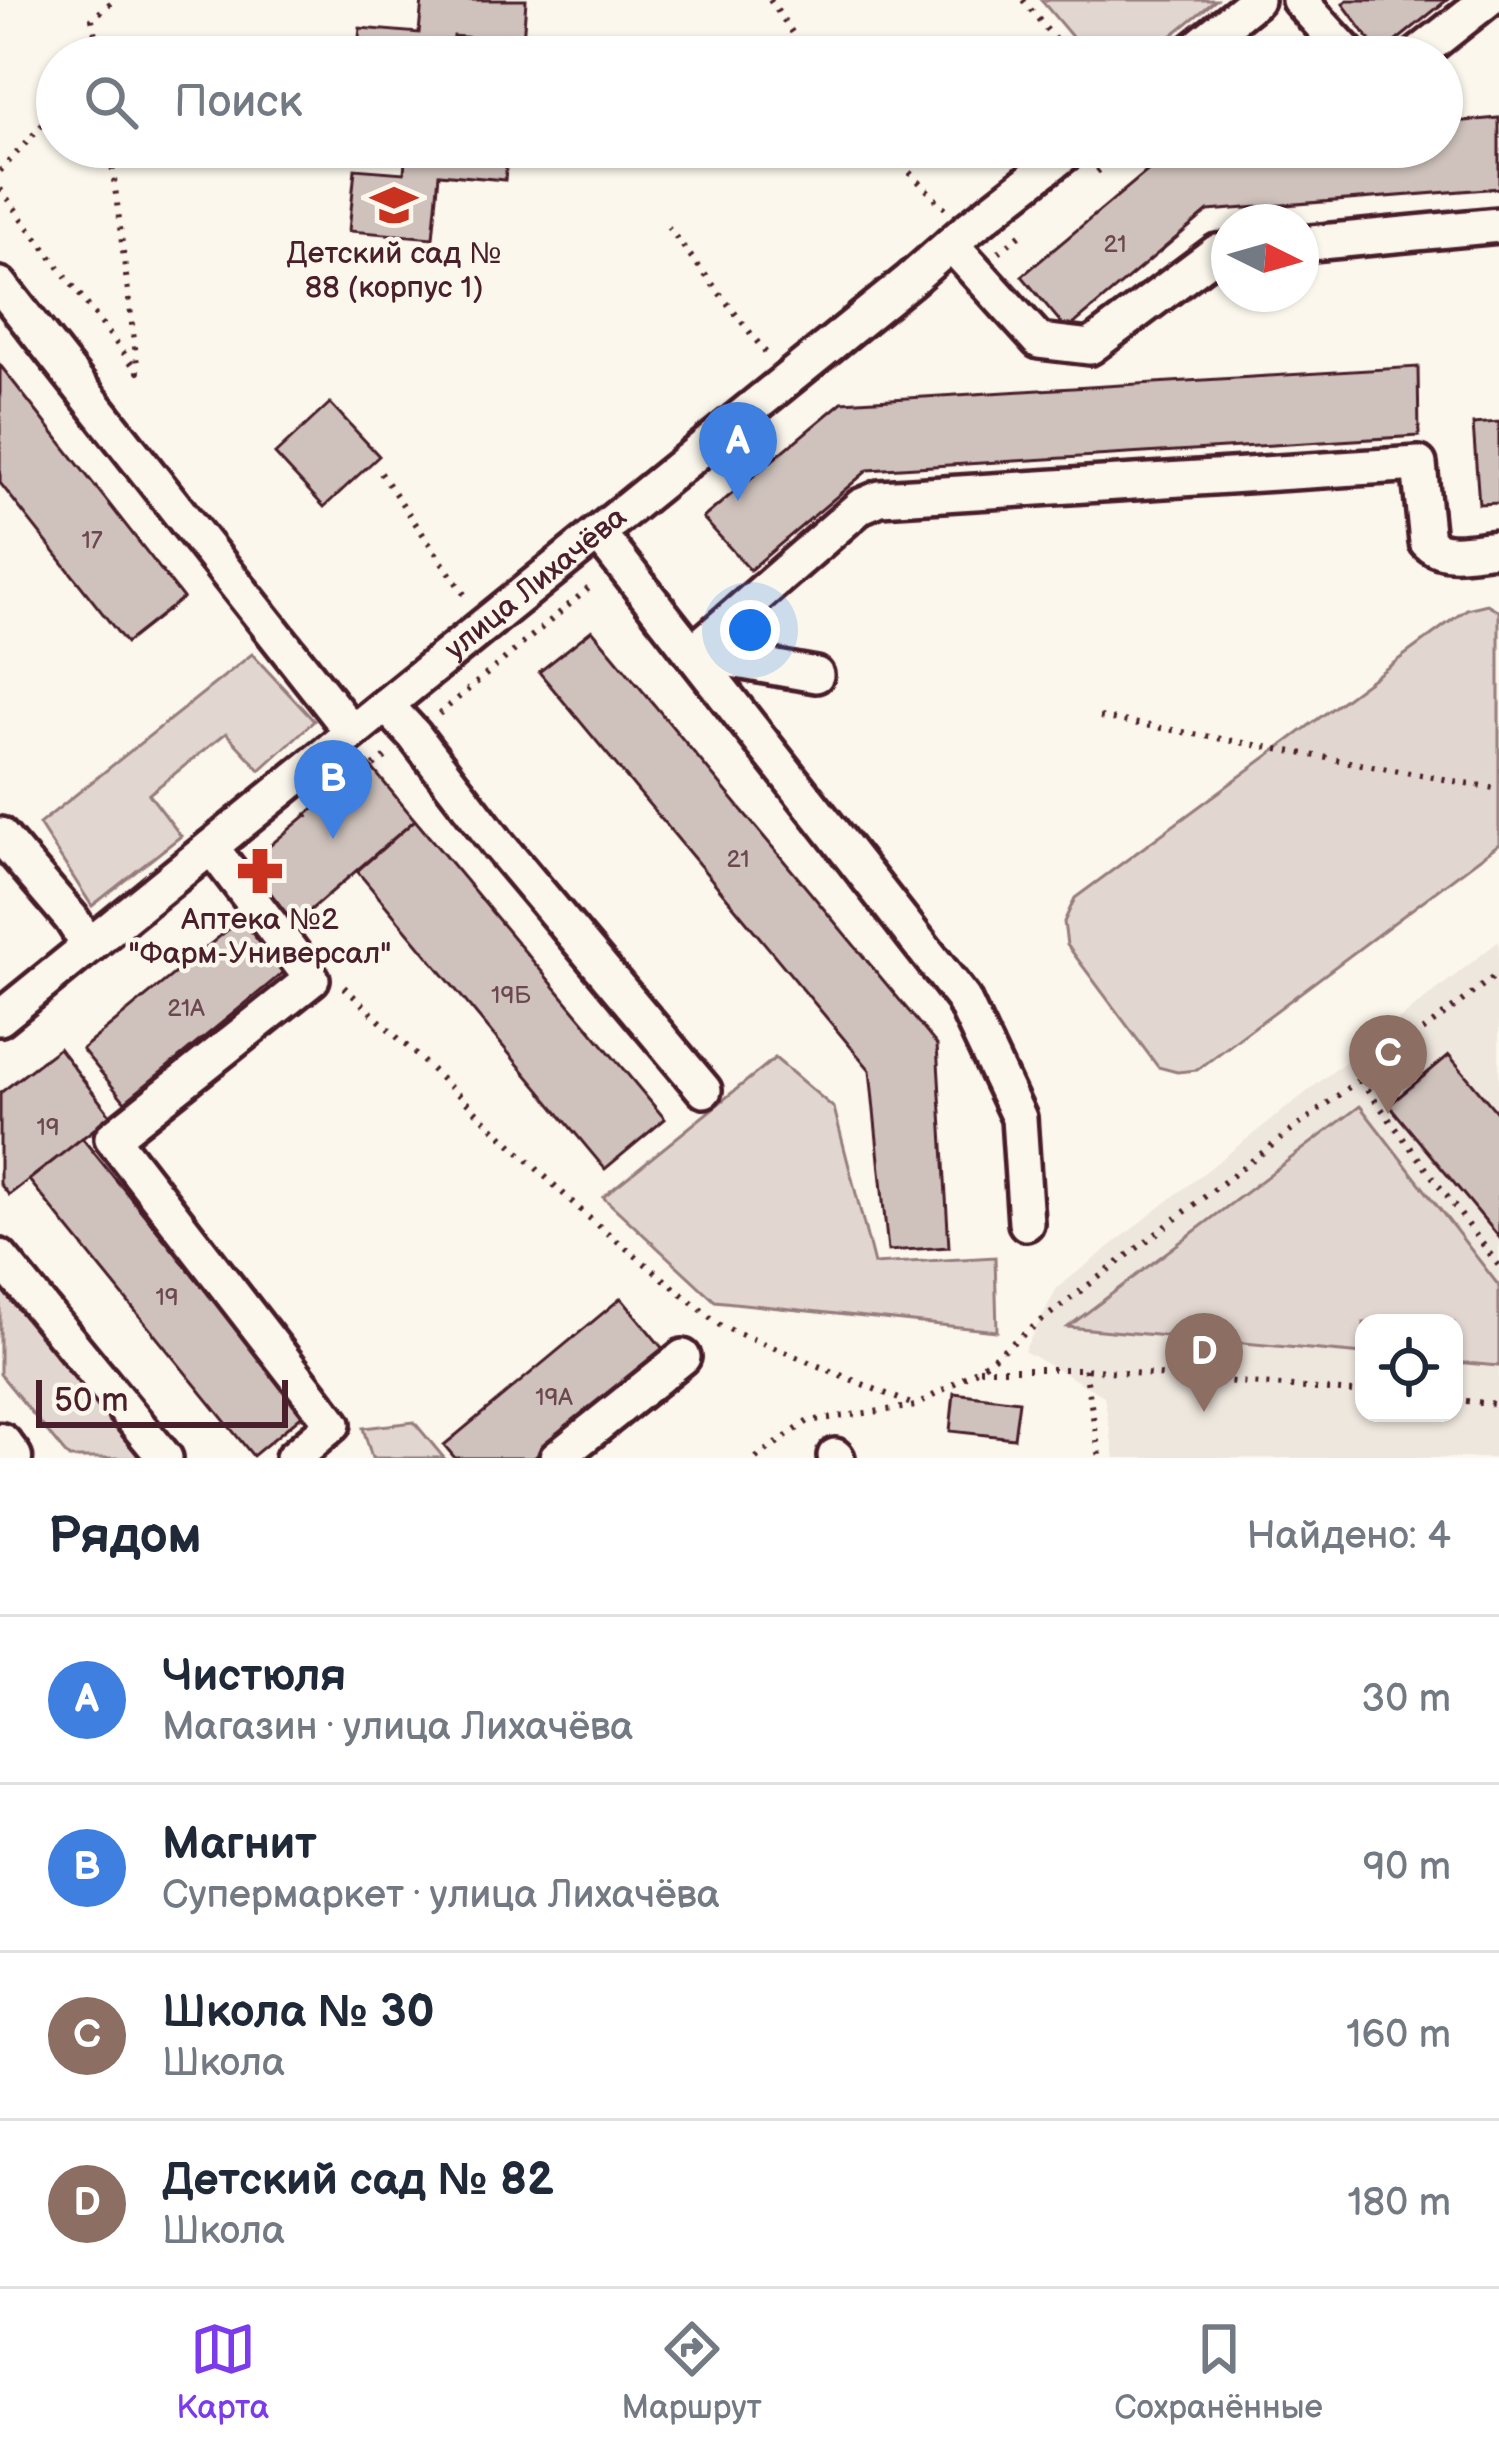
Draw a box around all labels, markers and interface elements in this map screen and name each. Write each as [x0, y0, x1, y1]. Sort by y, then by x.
search box [36, 36, 1463, 168]
icon: search [78, 69, 144, 135]
text: Поиск [174, 75, 302, 130]
school or university icon: Детский сад № 88 (корпус 1) [369, 180, 419, 230]
north arrow [1211, 204, 1319, 312]
house number: 21 [1103, 230, 1127, 259]
place label: Детский сад № 88 (корпус 1) [287, 236, 501, 306]
pin: A [699, 402, 777, 501]
street label: улица Лихачёва [438, 499, 634, 668]
house number: 17 [81, 526, 103, 555]
your location [720, 600, 780, 660]
pin: B [294, 740, 372, 839]
house number: 21 [726, 845, 750, 874]
pharmacy icon: Аптека №2 "Фарм-Универсал" [235, 846, 285, 896]
place label: Аптека №2 "Фарм-Универсал" [128, 902, 392, 972]
house number: 19Б [491, 981, 531, 1010]
house number: 21А [167, 994, 205, 1023]
pin: C [1349, 1015, 1427, 1114]
house number: 19 [36, 1113, 60, 1142]
house number: 19 [155, 1283, 179, 1312]
pin: D [1165, 1313, 1243, 1412]
map controls [1355, 1314, 1463, 1422]
button: locate [1355, 1314, 1463, 1422]
scale bar [36, 1374, 288, 1427]
text: 50 m [54, 1381, 129, 1421]
house number: 19А [535, 1383, 573, 1412]
text: Рядом [48, 1506, 202, 1567]
text: Найдено: 4 [1247, 1513, 1451, 1560]
text: Чистюля [162, 1649, 346, 1704]
text: A [75, 1676, 99, 1723]
text: 30 m [1361, 1676, 1451, 1723]
text: Магазин · улица Лихачёва [162, 1704, 633, 1751]
text: Магнит [162, 1817, 317, 1872]
text: B [73, 1844, 101, 1891]
text: 90 m [1363, 1844, 1451, 1891]
text: Супермаркет · улица Лихачёва [162, 1872, 720, 1919]
text: Школа № 30 [162, 1985, 435, 2040]
text: C [73, 2012, 101, 2059]
text: 160 m [1346, 2012, 1451, 2059]
text: Школа [162, 2040, 285, 2087]
text: Детский сад № 82 [162, 2153, 554, 2208]
text: D [73, 2180, 101, 2227]
text: 180 m [1347, 2180, 1451, 2227]
text: Школа [162, 2208, 285, 2255]
tab: Карта [176, 2316, 269, 2428]
tab: Маршрут [622, 2316, 762, 2428]
tab: Сохранённые [1114, 2316, 1323, 2428]

